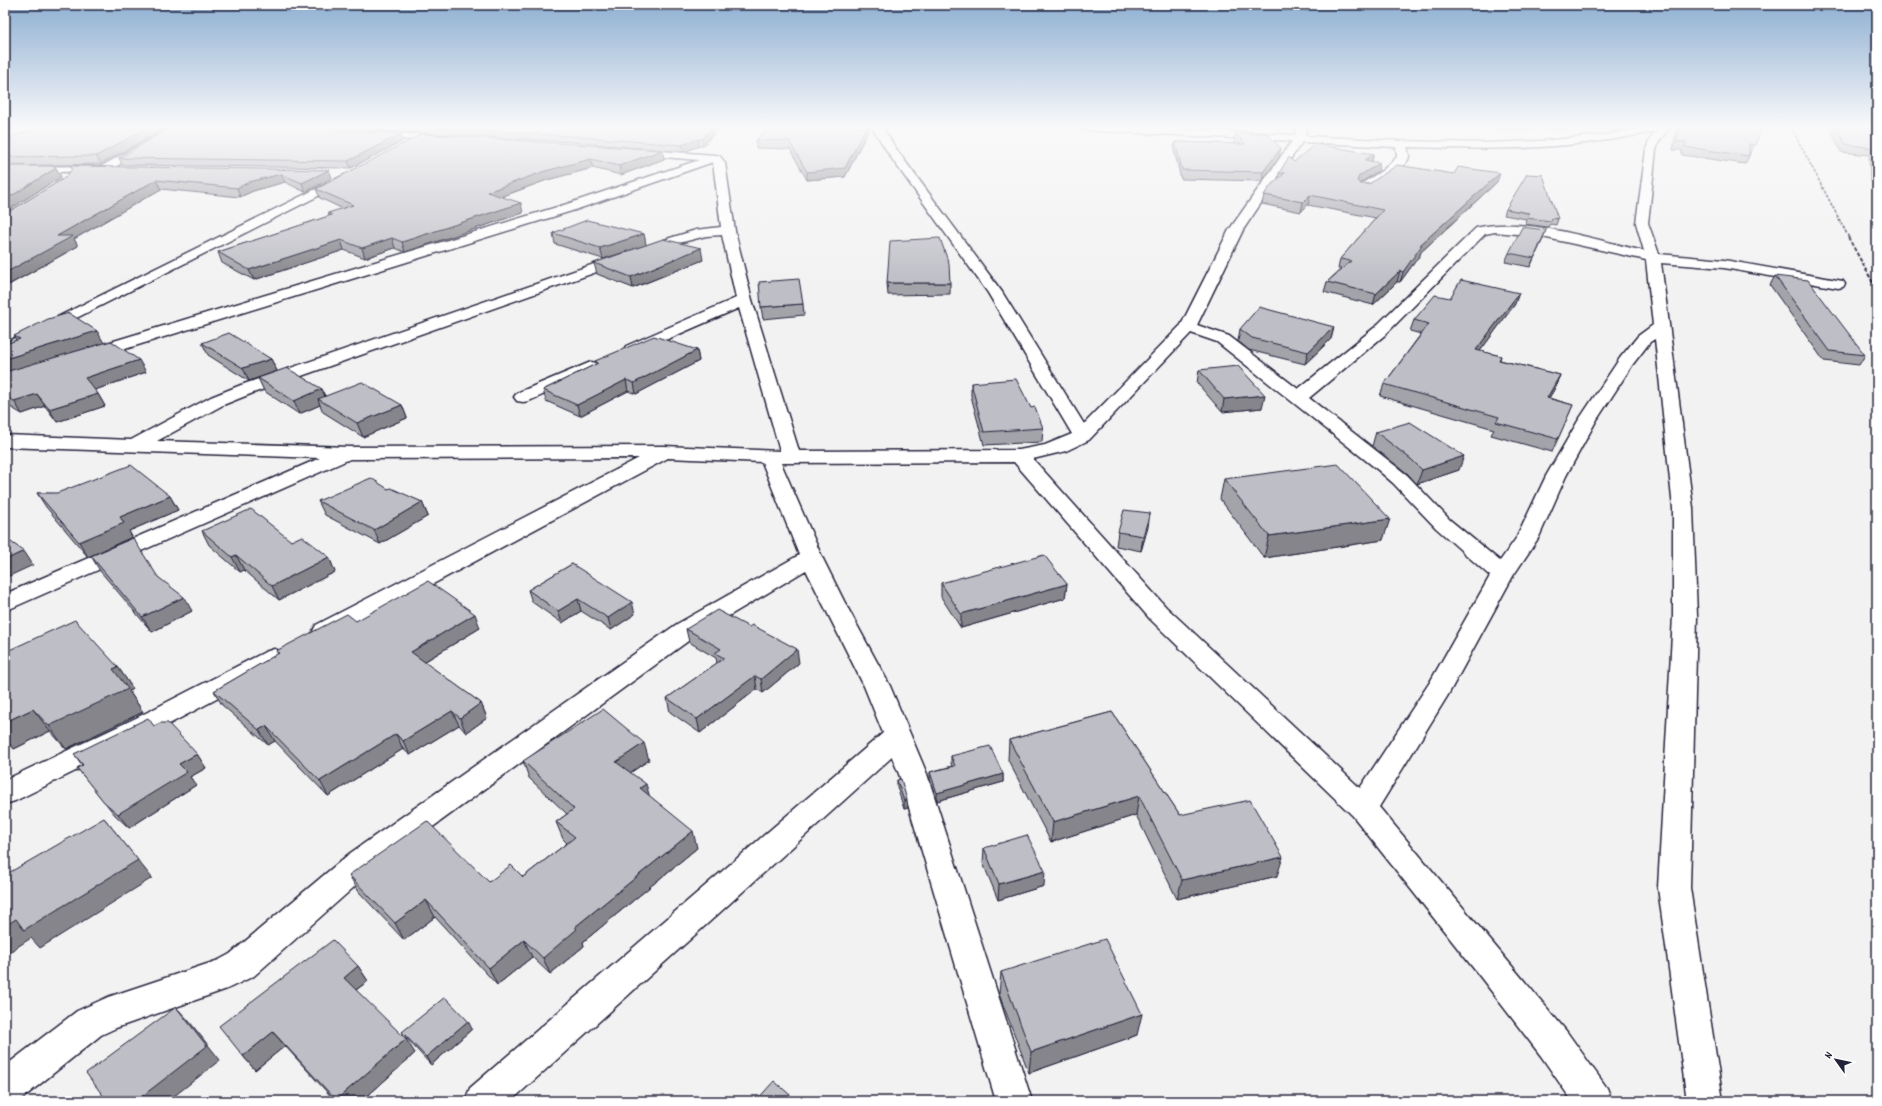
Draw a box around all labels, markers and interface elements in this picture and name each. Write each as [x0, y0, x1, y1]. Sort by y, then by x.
north arrow [1816, 1040, 1856, 1080]
text: N [1821, 1049, 1838, 1062]

